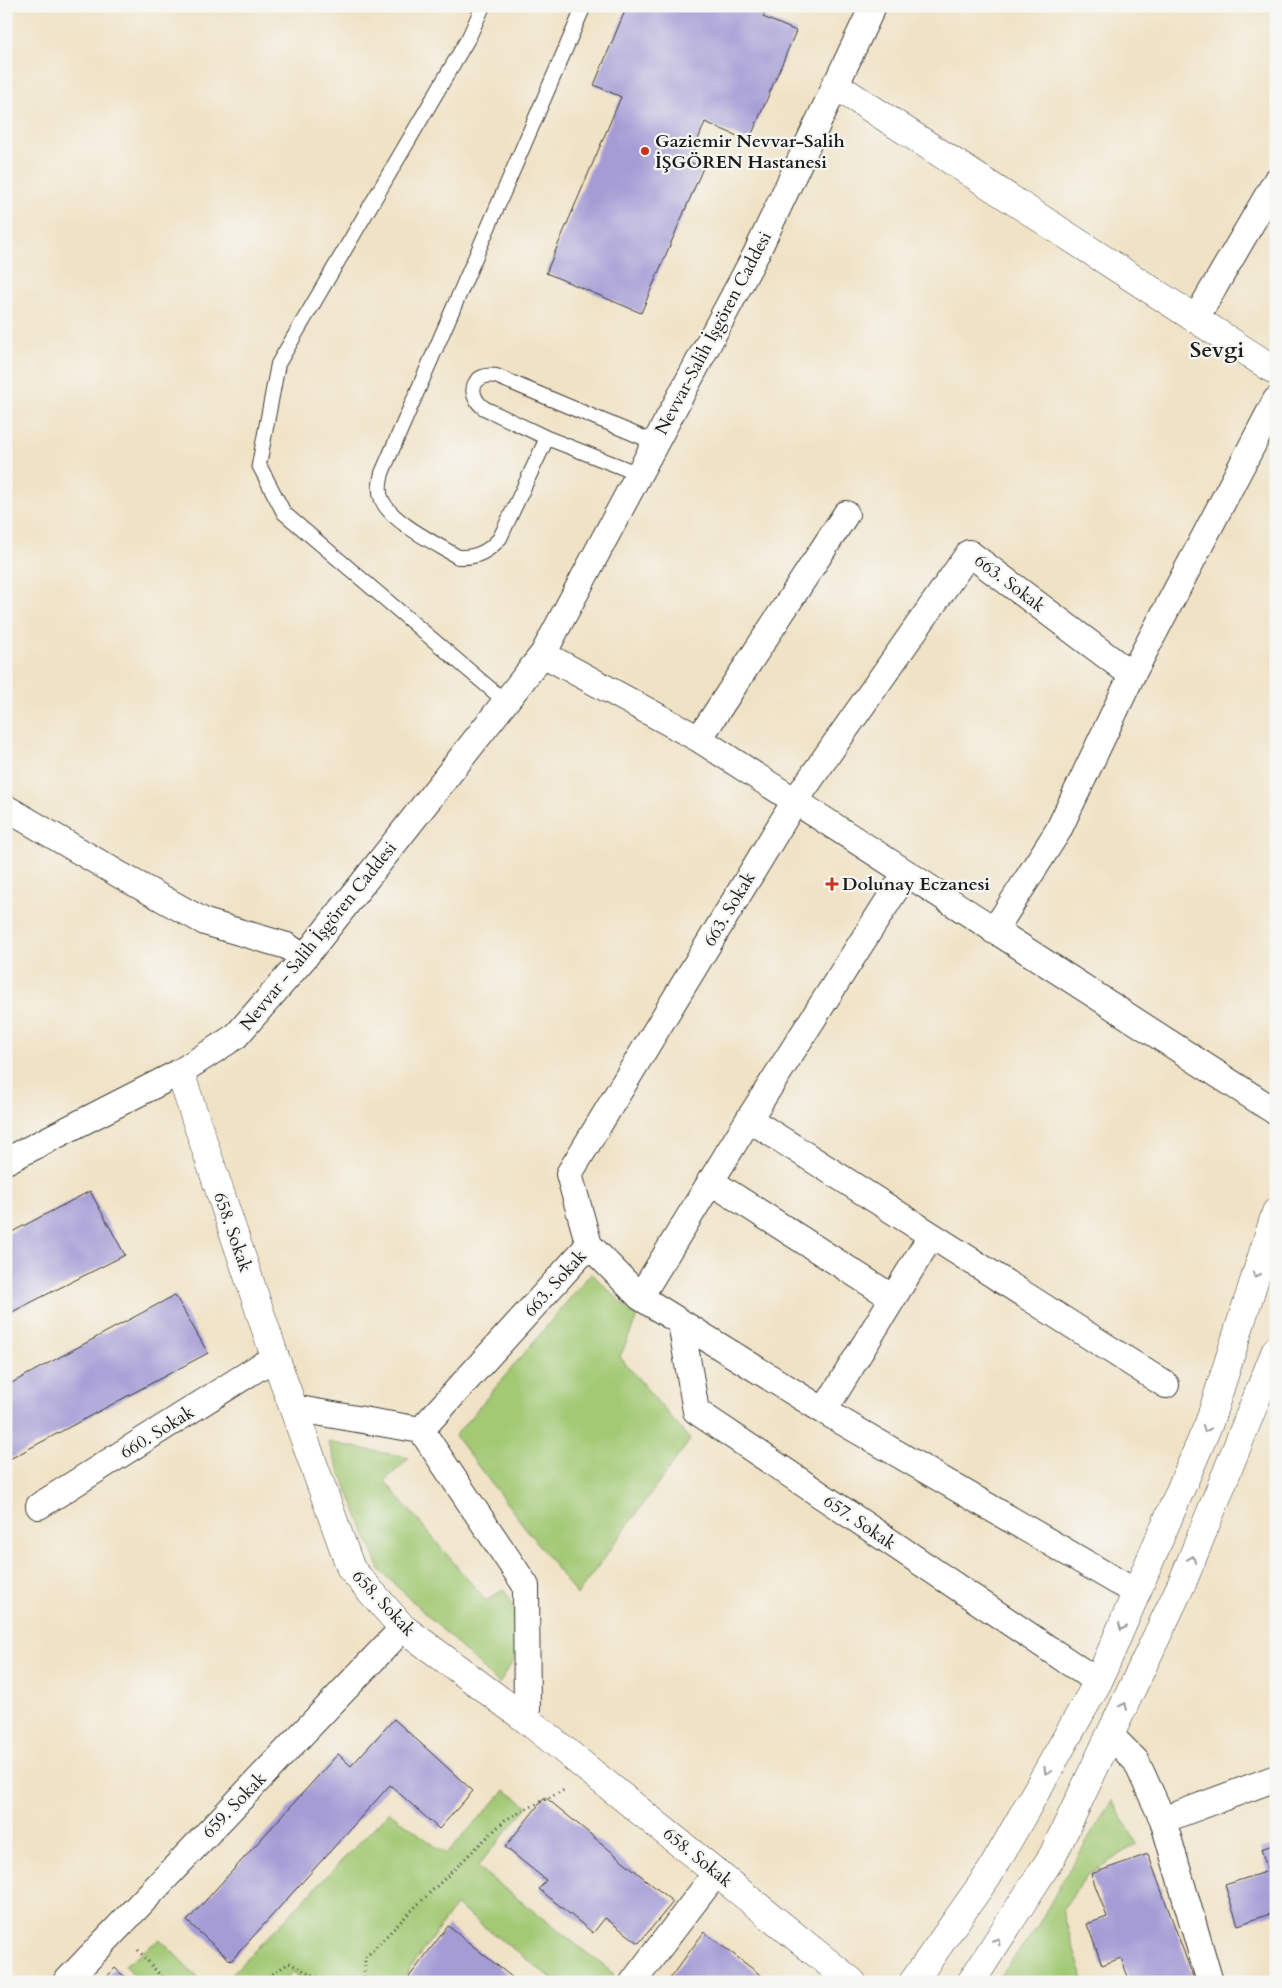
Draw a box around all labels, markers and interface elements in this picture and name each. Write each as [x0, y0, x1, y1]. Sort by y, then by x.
place label: Gaziemir Nevvar-Salih İŞGÖREN Hastanesi [655, 129, 845, 175]
marker: Gaziemir Nevvar-Salih İŞGÖREN Hastanesi [639, 145, 651, 157]
street label: Nevvar-Salih İşgören Caddesi [649, 227, 778, 439]
district label: Sevgi [1190, 335, 1244, 365]
street label: 663. Sokak [969, 548, 1051, 619]
street label: Nevvar - Salih İşgören Caddesi [234, 836, 403, 1036]
street label: 663. Sokak [697, 867, 762, 951]
place label: Dolunay Eczanesi [842, 872, 990, 897]
marker: Dolunay Eczanesi [826, 878, 838, 890]
street label: 658. Sokak [207, 1189, 258, 1276]
street label: 663. Sokak [518, 1244, 593, 1322]
one-way arrow [1251, 1270, 1261, 1278]
street label: 660. Sokak [116, 1400, 199, 1465]
one-way arrow [1202, 1425, 1212, 1433]
street label: 657. Sokak [818, 1489, 901, 1556]
one-way arrow [1187, 1555, 1197, 1563]
street label: 658. Sokak [346, 1565, 421, 1642]
one-way arrow [1118, 1622, 1129, 1631]
one-way arrow [1118, 1702, 1128, 1711]
one-way arrow [1044, 1766, 1054, 1775]
street label: 659. Sokak [197, 1767, 272, 1844]
street label: 658. Sokak [658, 1822, 738, 1893]
one-way arrow [991, 1937, 1000, 1947]

